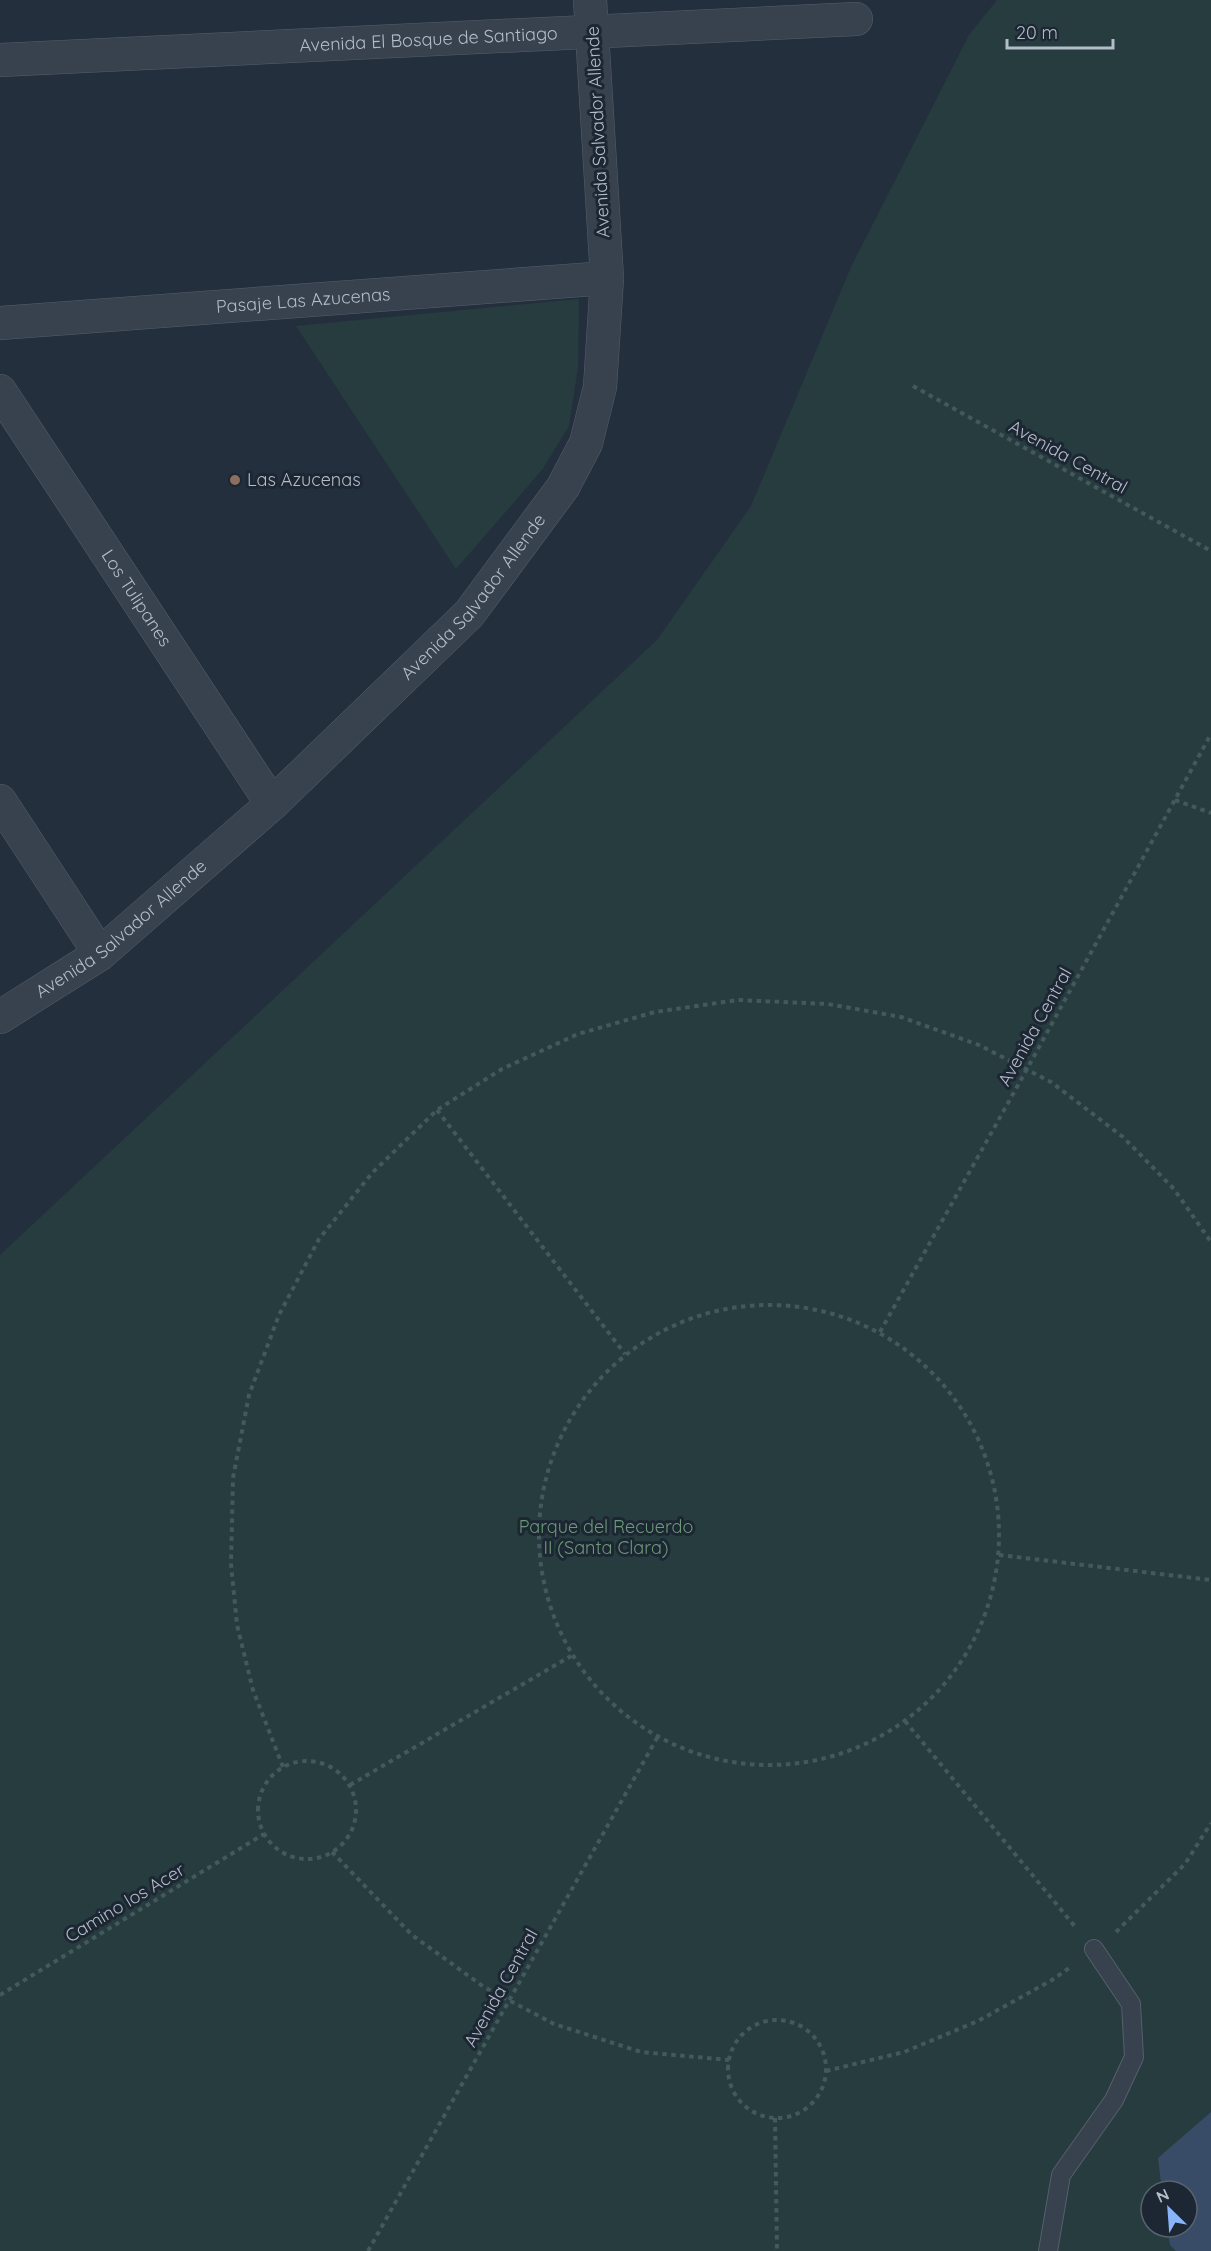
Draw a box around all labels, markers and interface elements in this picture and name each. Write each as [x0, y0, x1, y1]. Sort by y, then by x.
scale bar [1007, 12, 1114, 50]
street label: Avenida El Bosque de Santiago [299, 21, 558, 57]
text: 20 m [1016, 21, 1058, 44]
street label: Avenida Salvador Allende [580, 26, 615, 238]
street label: Pasaje Las Azucenas [215, 282, 391, 318]
street label: Avenida Central [1005, 415, 1132, 499]
place label: Las Azucenas [247, 468, 361, 491]
marker: Las Azucenas [228, 473, 242, 487]
street label: Avenida Salvador Allende [396, 509, 550, 684]
street label: Los Tulipanes [97, 545, 177, 651]
street label: Avenida Salvador Allende [31, 854, 211, 1003]
street label: Avenida Central [993, 963, 1077, 1090]
park label: Parque del Recuerdo II (Santa Clara) [519, 1515, 693, 1559]
street label: Camino los Acer [61, 1858, 189, 1947]
street label: Avenida Central [459, 1924, 543, 2051]
north arrow [1139, 2179, 1199, 2239]
text: N [1153, 2184, 1172, 2207]

